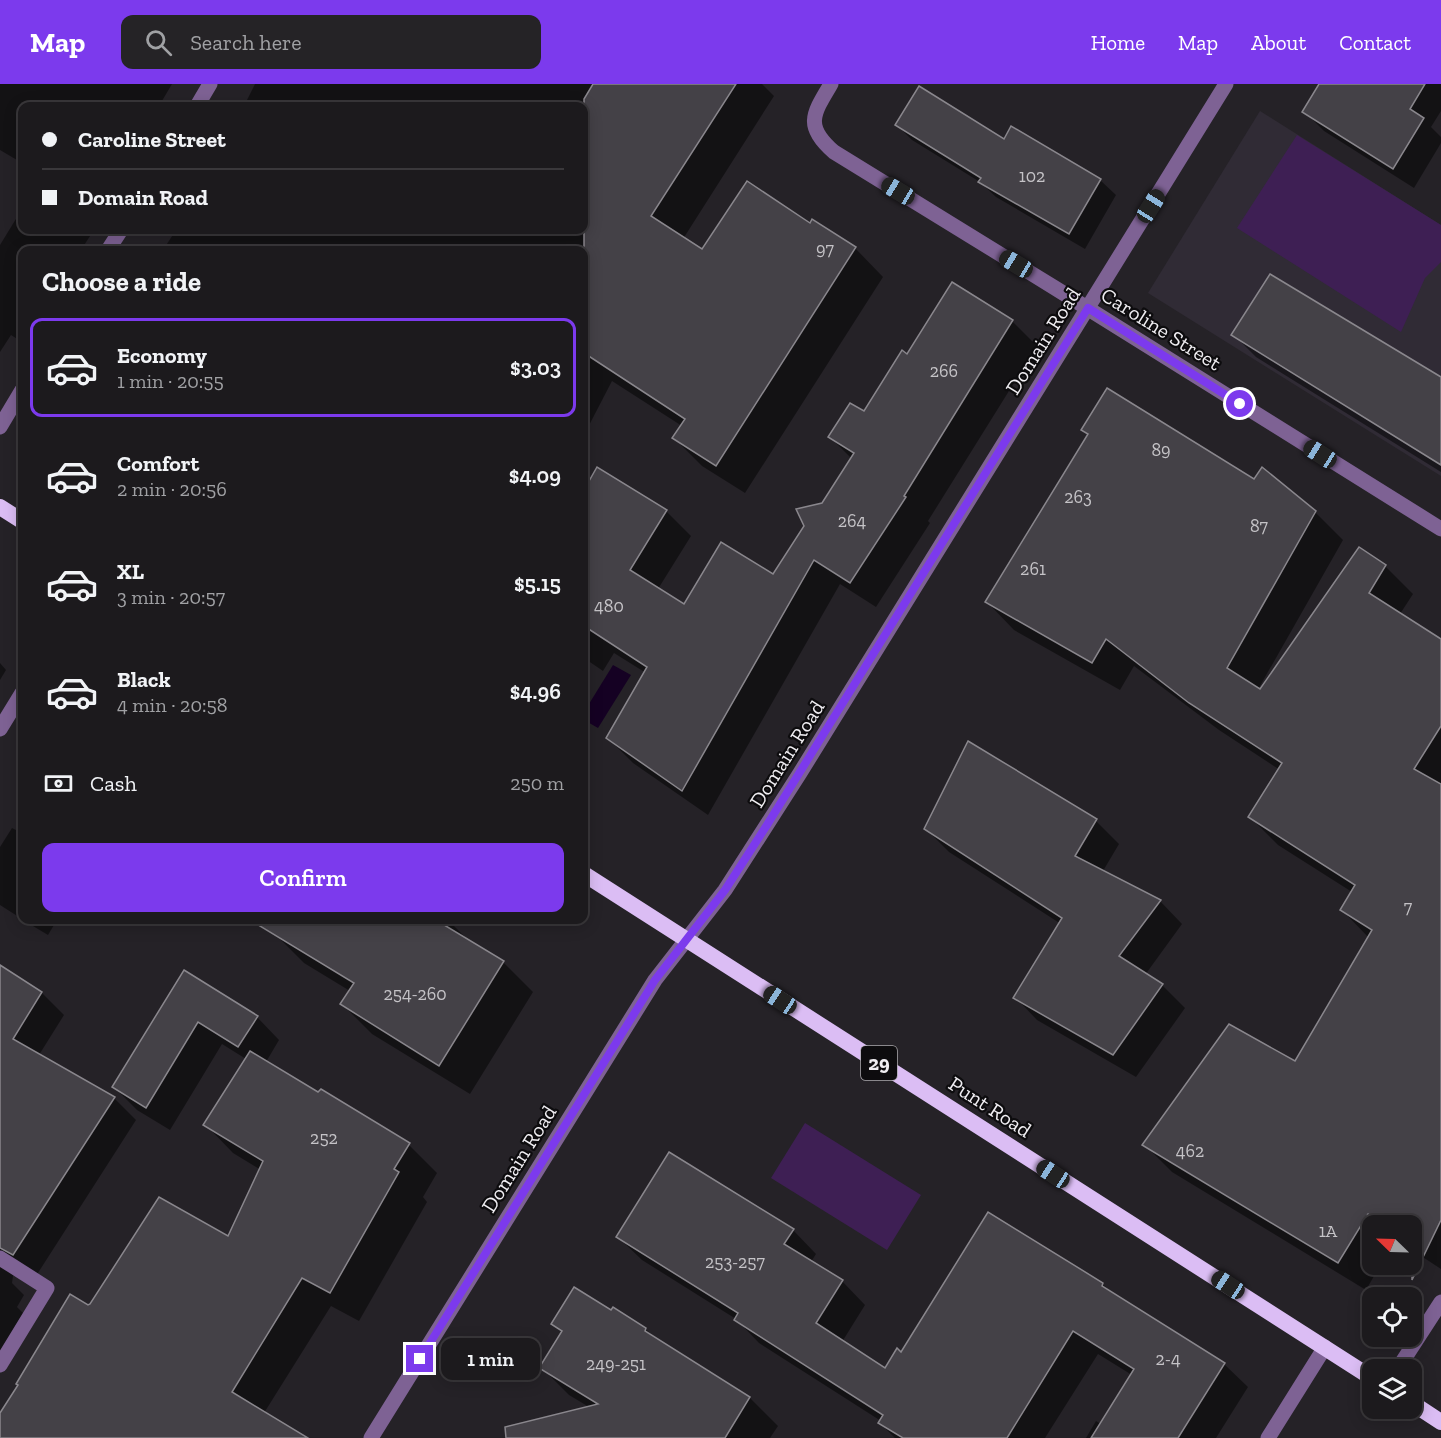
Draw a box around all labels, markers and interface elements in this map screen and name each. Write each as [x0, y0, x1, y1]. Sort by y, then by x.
search box [121, 15, 541, 69]
text: Map [30, 26, 85, 59]
icon: search [142, 26, 175, 59]
text: Search here [190, 29, 302, 56]
text: Home [1091, 30, 1145, 55]
text: Map [1178, 30, 1218, 55]
text: About [1251, 30, 1306, 55]
text: Contact [1339, 30, 1411, 55]
text: Caroline Street [78, 126, 226, 153]
house number: 102 [1019, 165, 1045, 187]
car [878, 174, 918, 208]
text: Domain Road [78, 184, 208, 211]
car [1134, 186, 1168, 226]
house number: 97 [816, 238, 835, 260]
car [996, 247, 1036, 281]
text: Choose a ride [42, 266, 201, 298]
street label: Domain Road [1000, 282, 1086, 399]
street label: Caroline Street [1097, 282, 1226, 376]
icon: car [45, 341, 99, 395]
text: Economy [117, 342, 207, 369]
text: $3.03 [510, 354, 561, 381]
house number: 266 [930, 360, 958, 382]
text: 1 min · 20:55 [117, 369, 224, 393]
route start [1226, 390, 1253, 417]
car [1300, 437, 1340, 471]
house number: 89 [1151, 439, 1171, 461]
icon: car [45, 449, 99, 503]
text: Comfort [117, 450, 199, 477]
text: $4.09 [509, 462, 561, 489]
text: 2 min · 20:56 [117, 477, 227, 501]
house number: 263 [1064, 486, 1092, 508]
house number: 264 [838, 510, 867, 532]
house number: 87 [1250, 515, 1269, 537]
icon: car [45, 557, 99, 611]
text: XL [117, 558, 144, 585]
house number: 261 [1020, 558, 1046, 580]
text: $5.15 [514, 570, 561, 597]
text: 3 min · 20:57 [117, 585, 225, 609]
house number: 480 [594, 595, 624, 617]
icon: car [45, 665, 99, 719]
text: Black [117, 666, 171, 693]
text: $4.96 [510, 678, 561, 705]
text: 4 min · 20:58 [117, 693, 227, 717]
street label: Domain Road [744, 695, 830, 812]
icon: cash [42, 767, 75, 800]
text: Cash [90, 770, 137, 797]
text: 250 m [510, 771, 564, 795]
button: Confirm [42, 843, 564, 912]
house number: 7 [1404, 896, 1413, 918]
house number: 254-260 [383, 983, 447, 1005]
car [760, 983, 800, 1017]
road number: 29 [861, 1046, 897, 1080]
street label: Punt Road [944, 1071, 1037, 1143]
street label: Domain Road [476, 1100, 562, 1217]
house number: 252 [310, 1127, 338, 1149]
house number: 462 [1176, 1140, 1204, 1162]
car [1033, 1157, 1073, 1191]
north arrow [1362, 1215, 1422, 1275]
map controls [1362, 1215, 1422, 1419]
house number: 1A [1319, 1220, 1338, 1242]
house number: 253-257 [705, 1251, 766, 1273]
car [1208, 1268, 1248, 1302]
button: locate [1362, 1287, 1422, 1347]
callout: 1 min [441, 1338, 540, 1380]
route end [406, 1345, 433, 1372]
text: 1 min [467, 1347, 514, 1371]
house number: 2-4 [1155, 1348, 1181, 1370]
house number: 249-251 [586, 1353, 646, 1375]
button: layers [1362, 1359, 1422, 1419]

